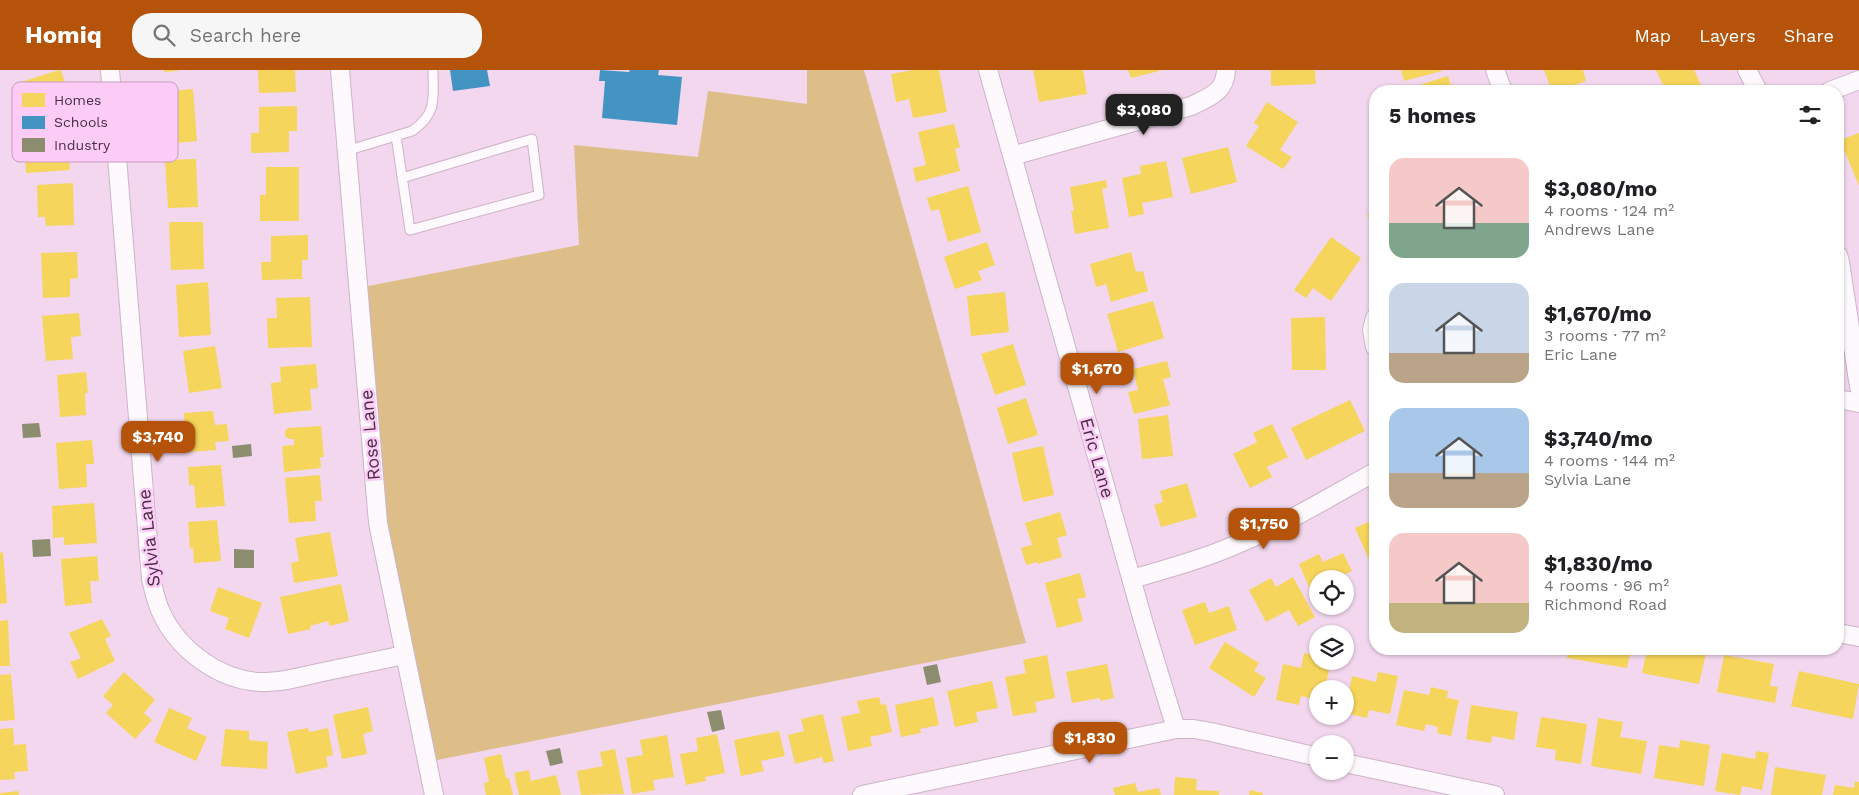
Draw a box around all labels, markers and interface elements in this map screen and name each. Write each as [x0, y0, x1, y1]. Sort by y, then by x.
search box [132, 13, 482, 58]
text: Homiq [25, 21, 102, 49]
icon: search [150, 21, 178, 49]
text: Search here [190, 24, 301, 47]
text: Map [1634, 25, 1671, 46]
text: Layers [1699, 25, 1756, 46]
text: Share [1784, 25, 1834, 46]
legend [12, 82, 178, 162]
text: Homes [54, 92, 101, 108]
pin: $3,080 [1103, 93, 1185, 136]
text: $3,080 [1117, 100, 1171, 119]
icon: filters [1796, 101, 1824, 129]
text: 5 homes [1389, 103, 1476, 128]
text: Schools [54, 114, 108, 130]
text: Industry [54, 137, 111, 153]
text: $3,080/mo [1544, 176, 1657, 201]
icon: home [1429, 178, 1489, 238]
text: 4 rooms · 124 m² [1544, 201, 1674, 220]
text: Andrews Lane [1544, 220, 1655, 239]
text: $1,670/mo [1544, 301, 1652, 326]
icon: home [1429, 303, 1489, 363]
text: 3 rooms · 77 m² [1544, 326, 1666, 345]
text: Eric Lane [1544, 345, 1617, 364]
pin: $1,670 [1056, 352, 1138, 395]
text: $1,670 [1072, 359, 1122, 378]
street label: Rose Lane [355, 389, 384, 481]
street label: Eric Lane [1076, 415, 1119, 500]
pin: $3,740 [117, 420, 199, 463]
text: $3,740/mo [1544, 426, 1653, 451]
text: $3,740 [132, 427, 184, 446]
icon: home [1429, 428, 1489, 488]
text: 4 rooms · 144 m² [1544, 451, 1675, 470]
text: Sylvia Lane [1544, 470, 1631, 489]
street label: Sylvia Lane [133, 488, 164, 588]
pin: $1,750 [1223, 508, 1305, 550]
text: $1,750 [1239, 514, 1289, 533]
text: $1,830/mo [1544, 551, 1653, 576]
icon: home [1429, 553, 1489, 613]
map controls [1309, 570, 1354, 780]
button: locate [1309, 570, 1354, 615]
text: 4 rooms · 96 m² [1544, 576, 1669, 595]
text: Richmond Road [1544, 595, 1667, 614]
button: layers [1309, 625, 1354, 670]
button: + [1309, 680, 1354, 725]
pin: $1,830 [1049, 722, 1131, 764]
text: $1,830 [1064, 728, 1116, 747]
button: − [1309, 735, 1354, 780]

